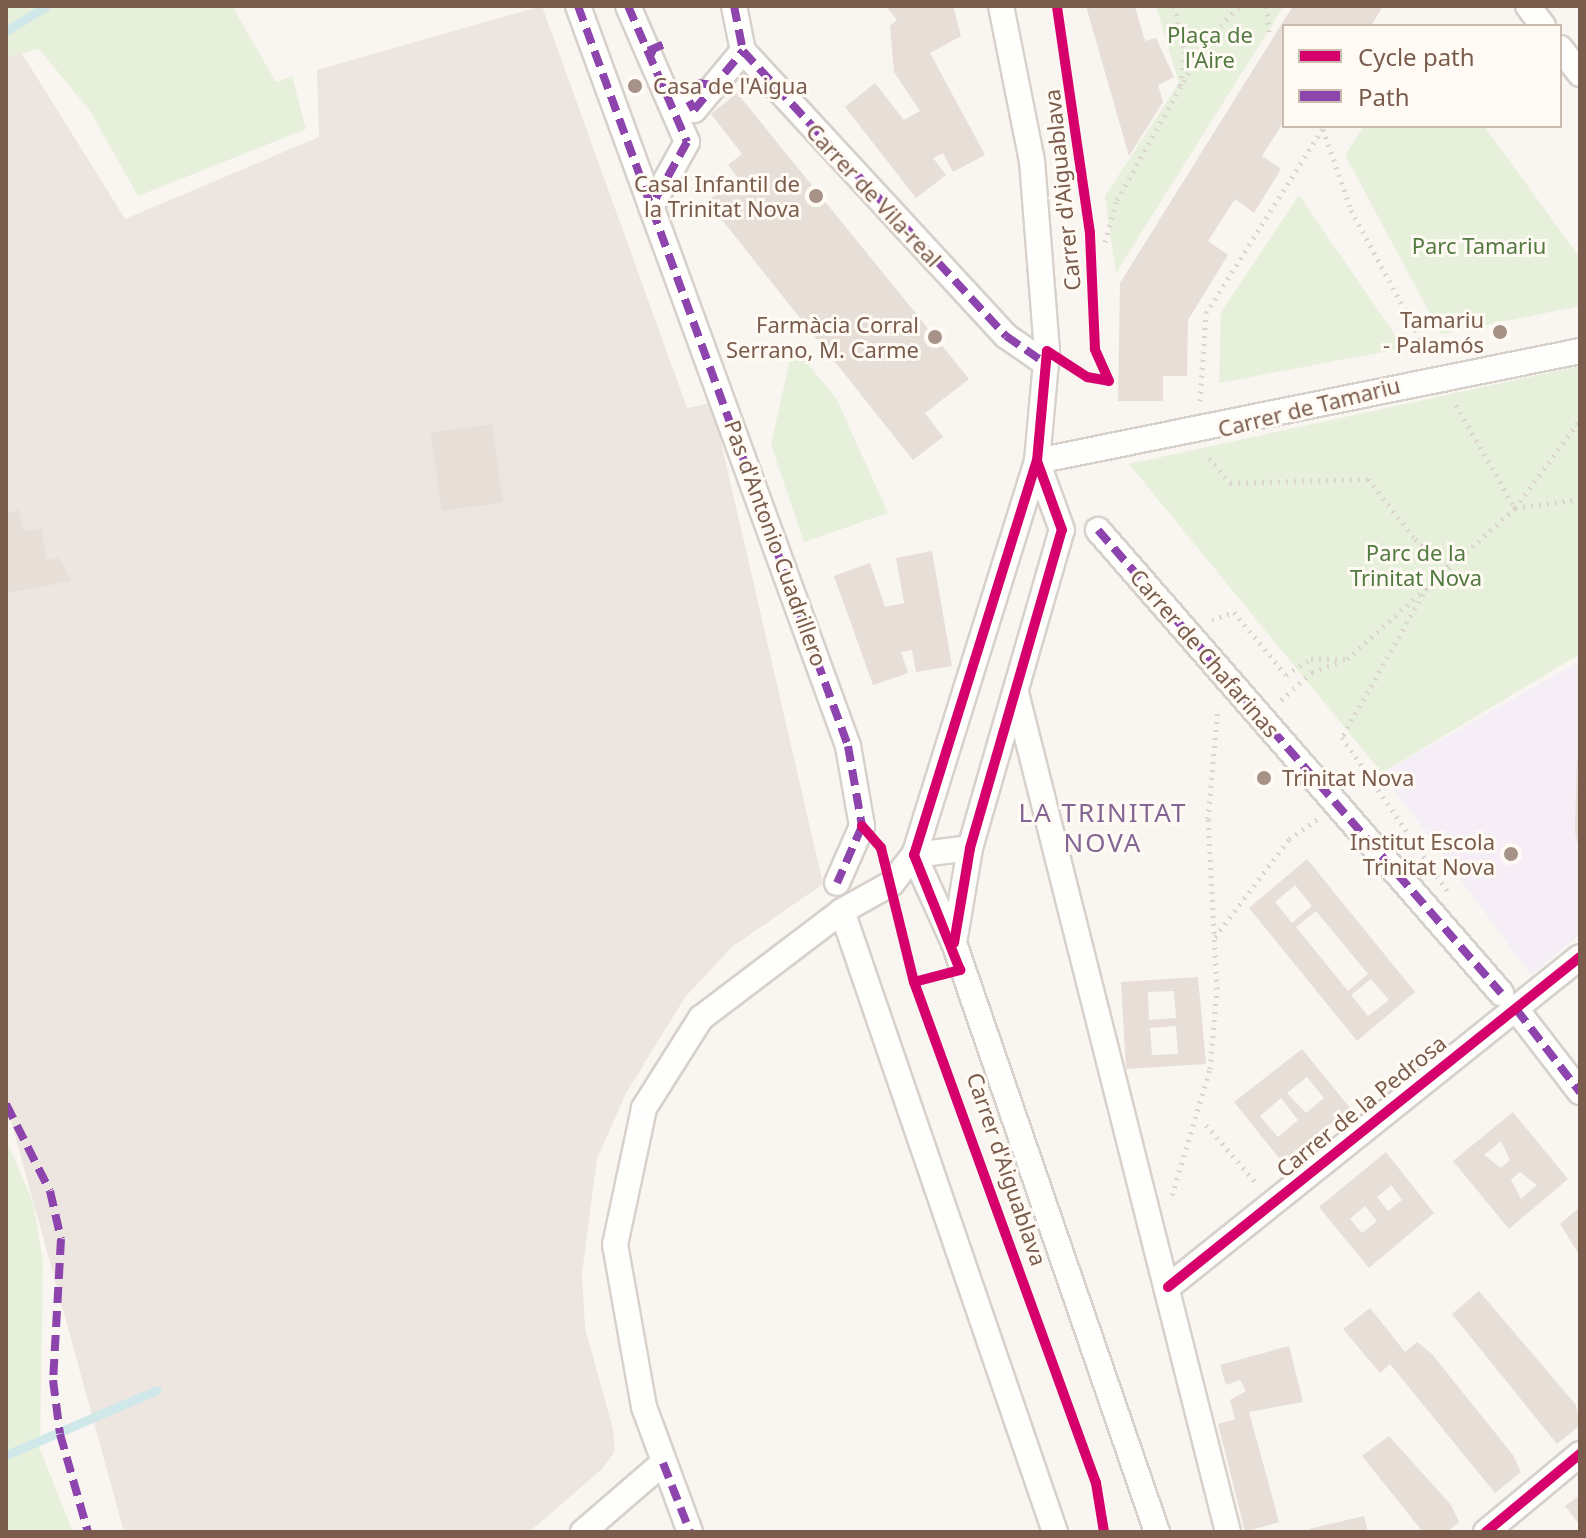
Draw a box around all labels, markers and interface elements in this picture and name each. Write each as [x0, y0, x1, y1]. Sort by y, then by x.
park label: Plaça de l'Aire [1167, 21, 1253, 72]
legend [1282, 24, 1562, 128]
text: Cycle path [1358, 40, 1475, 73]
place label: Casa de l'Aigua [653, 73, 808, 99]
marker: Casa de l'Aigua [624, 75, 646, 97]
text: Path [1358, 80, 1409, 113]
street label: Carrer d'Aiguablava [1038, 88, 1086, 292]
street label: Carrer de Vila-real [801, 118, 947, 272]
place label: Casal Infantil de la Trinitat Nova [634, 170, 800, 222]
marker: Casal Infantil de la Trinitat Nova [807, 187, 825, 205]
park label: Parc Tamariu [1412, 233, 1546, 259]
place label: Tamariu - Palamós [1383, 306, 1484, 358]
place label: Farmàcia Corral Serrano, M. Carme [726, 311, 919, 362]
marker: Tamariu - Palamós [1491, 323, 1509, 341]
marker: Farmàcia Corral Serrano, M. Carme [926, 328, 944, 346]
street label: Carrer de Tamariu [1215, 372, 1403, 442]
street label: Pas d'Antonio Cuadrillero [719, 416, 833, 670]
park label: Parc de la Trinitat Nova [1350, 539, 1482, 590]
street label: Carrer de Chafarinas [1125, 564, 1285, 742]
place label: Trinitat Nova [1282, 765, 1414, 791]
marker: Trinitat Nova [1253, 767, 1275, 789]
district label: LA TRINITAT NOVA [1019, 797, 1187, 858]
place label: Institut Escola Trinitat Nova [1350, 828, 1495, 880]
marker: Institut Escola Trinitat Nova [1502, 845, 1520, 863]
street label: Carrer de la Pedrosa [1271, 1029, 1451, 1183]
street label: Carrer d'Aiguablava [962, 1069, 1052, 1269]

